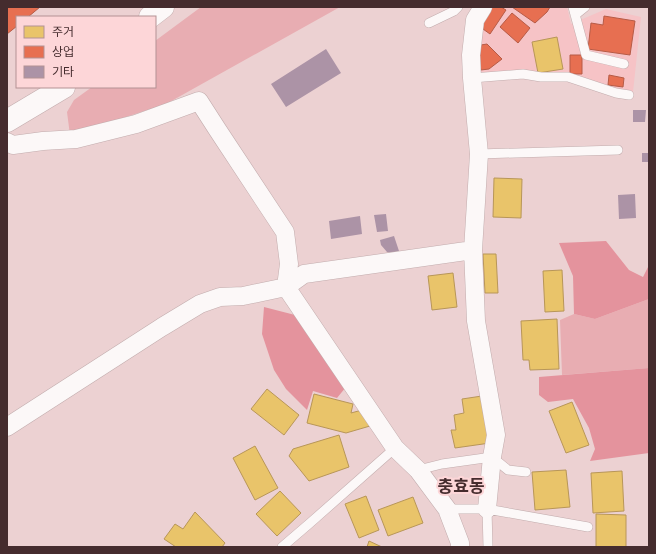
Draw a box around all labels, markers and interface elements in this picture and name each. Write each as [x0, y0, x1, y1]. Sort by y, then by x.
legend [16, 16, 156, 88]
text: 주거 [52, 24, 74, 39]
text: 상업 [52, 44, 74, 59]
text: 기타 [52, 64, 74, 79]
district label: 충효동 [438, 476, 485, 496]

